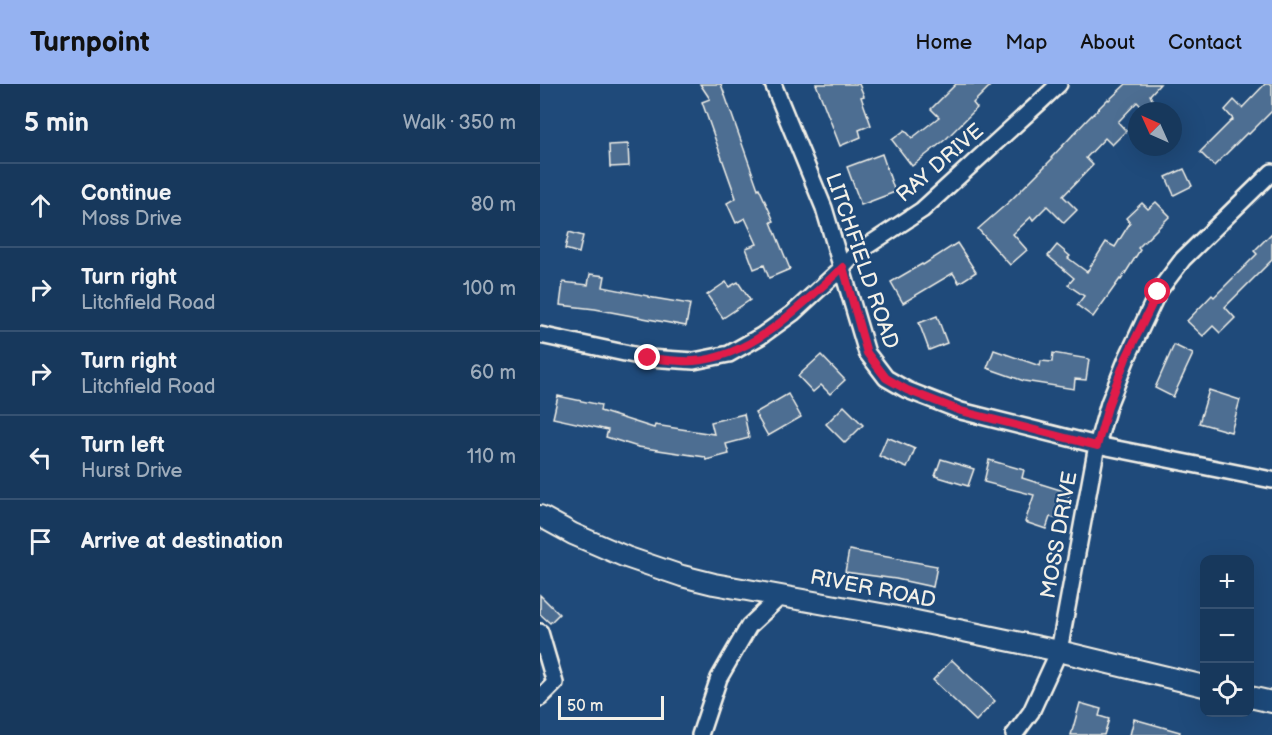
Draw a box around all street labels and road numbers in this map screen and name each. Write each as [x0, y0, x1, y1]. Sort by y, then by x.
street label: RAY DRIVE [891, 118, 989, 208]
street label: LITCHFIELD ROAD [820, 170, 904, 352]
street label: MOSS DRIVE [1036, 469, 1082, 601]
street label: RIVER ROAD [808, 565, 938, 613]

